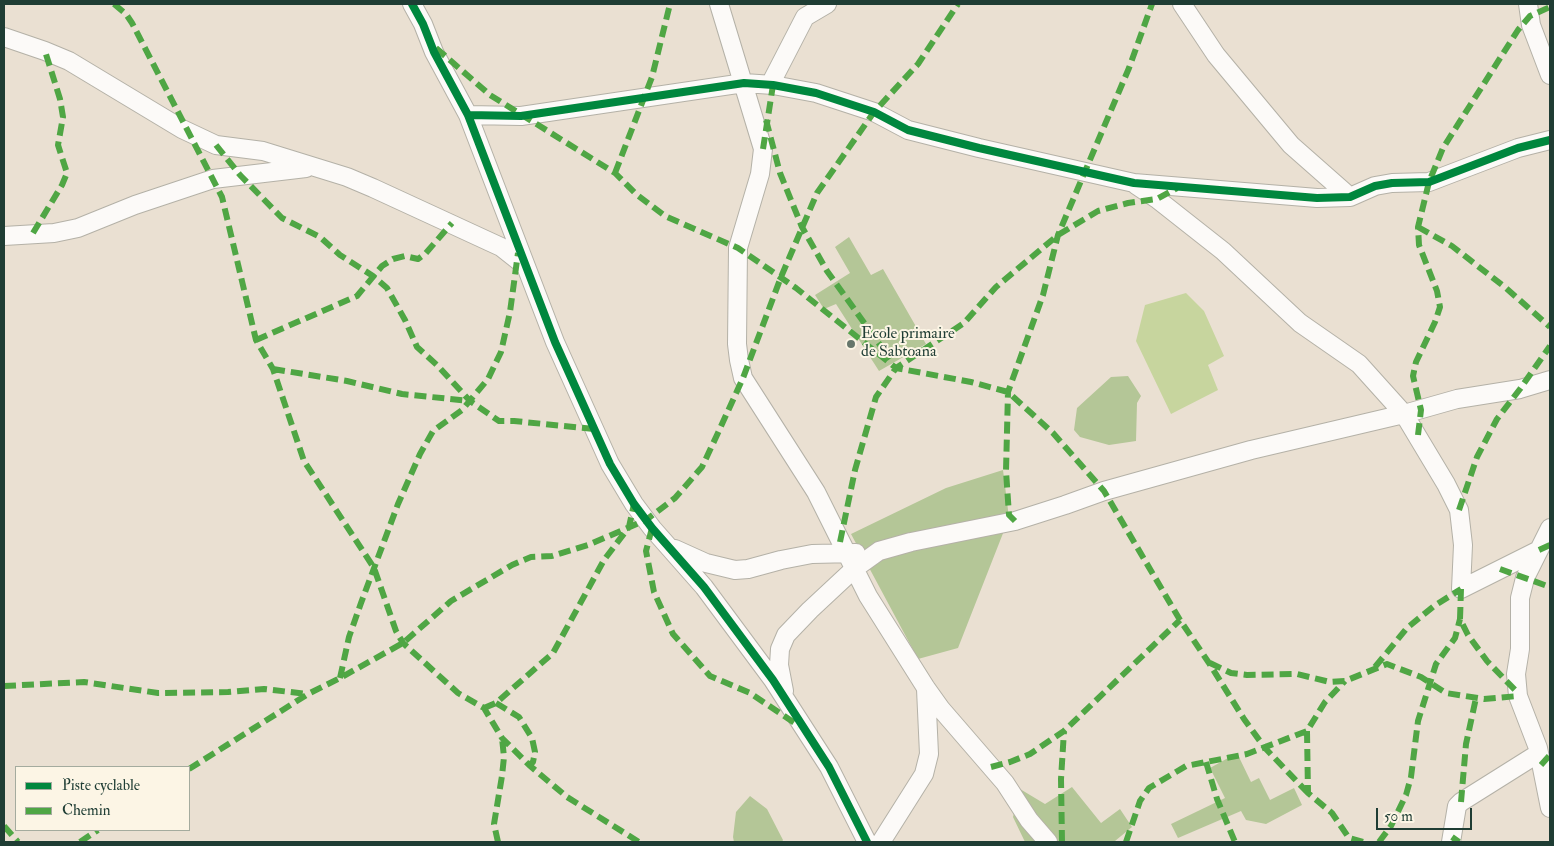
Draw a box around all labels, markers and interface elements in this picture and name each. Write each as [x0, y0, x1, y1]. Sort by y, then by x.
place label: Ecole primaire de Sabtoana [861, 325, 955, 363]
marker: Ecole primaire de Sabtoana [845, 338, 857, 350]
legend [15, 766, 190, 831]
text: Piste cyclable [62, 776, 140, 795]
scale bar [1379, 798, 1475, 830]
text: Chemin [62, 801, 111, 820]
text: 50 m [1384, 807, 1413, 826]

